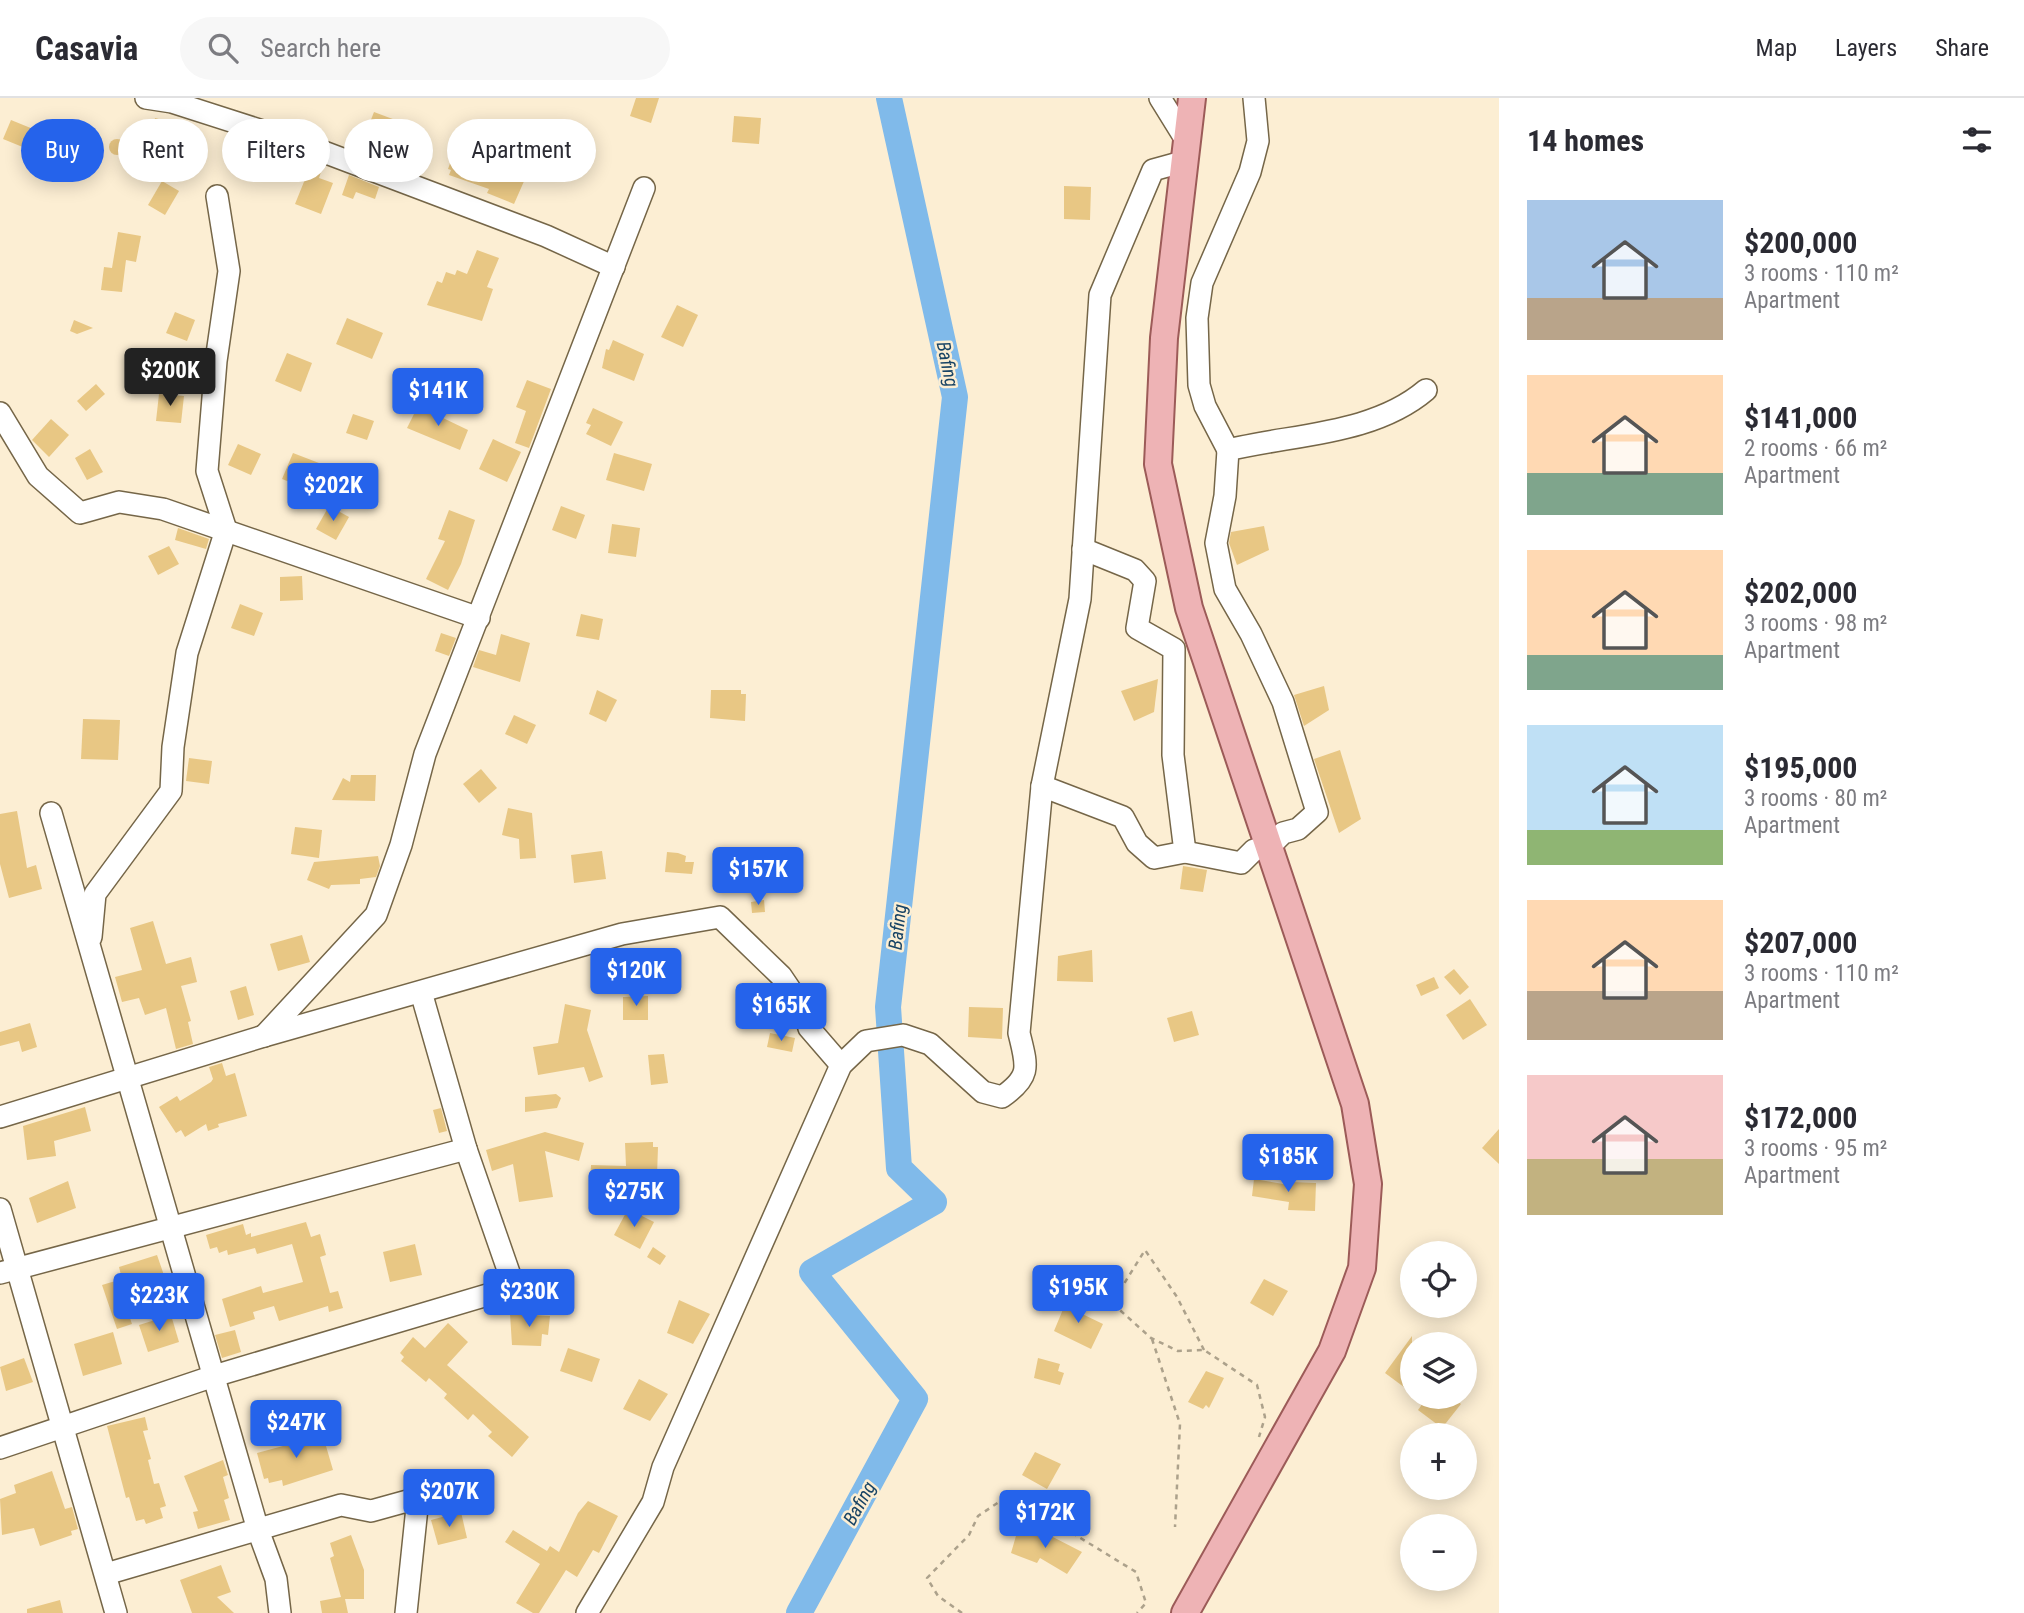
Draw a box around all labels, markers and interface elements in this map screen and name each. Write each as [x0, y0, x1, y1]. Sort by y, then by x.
search box [180, 17, 670, 80]
text: Casavia [35, 29, 138, 68]
icon: search [204, 29, 242, 67]
text: Search here [260, 33, 381, 63]
text: Map [1756, 34, 1797, 62]
text: Layers [1835, 34, 1897, 62]
text: Share [1935, 34, 1989, 62]
chip: Buy [21, 119, 104, 182]
chip: Rent [118, 119, 208, 182]
chip: Filters [222, 119, 330, 182]
chip: New [344, 119, 433, 182]
chip: Apartment [447, 119, 596, 182]
icon: filters [1958, 121, 1996, 159]
text: 14 homes [1527, 123, 1644, 158]
text: $200,000 [1744, 225, 1857, 260]
icon: home [1583, 228, 1667, 312]
text: 3 rooms · 110 m² [1744, 260, 1899, 287]
text: Apartment [1744, 287, 1840, 314]
water label: Bafing [931, 339, 964, 389]
pin: $200K [121, 348, 219, 408]
text: $200K [140, 357, 200, 384]
pin: $141K [389, 368, 487, 428]
text: $141K [408, 377, 468, 404]
text: $141,000 [1744, 400, 1857, 435]
icon: home [1583, 403, 1667, 487]
text: 2 rooms · 66 m² [1744, 435, 1887, 462]
text: Apartment [1744, 462, 1840, 489]
pin: $202K [284, 464, 382, 523]
text: $202K [303, 472, 363, 499]
text: $202,000 [1744, 575, 1857, 610]
icon: home [1583, 578, 1667, 662]
text: 3 rooms · 98 m² [1744, 610, 1887, 637]
text: Apartment [1744, 637, 1840, 664]
text: $195,000 [1744, 750, 1857, 785]
icon: home [1583, 753, 1667, 837]
text: 3 rooms · 80 m² [1744, 785, 1887, 812]
text: Apartment [1744, 812, 1840, 839]
pin: $157K [709, 848, 807, 907]
text: $157K [728, 856, 788, 883]
water label: Bafing [884, 903, 911, 951]
text: $207,000 [1744, 925, 1857, 960]
icon: home [1583, 928, 1667, 1012]
pin: $120K [587, 948, 685, 1008]
text: $120K [606, 957, 666, 984]
text: 3 rooms · 110 m² [1744, 960, 1899, 987]
pin: $165K [732, 984, 830, 1043]
text: Apartment [1744, 987, 1840, 1014]
text: $165K [751, 992, 811, 1019]
text: $172,000 [1744, 1100, 1857, 1135]
icon: home [1583, 1103, 1667, 1187]
pin: $185K [1239, 1134, 1337, 1194]
text: 3 rooms · 95 m² [1744, 1135, 1887, 1162]
text: $185K [1258, 1143, 1318, 1170]
text: Apartment [1744, 1162, 1840, 1189]
pin: $275K [585, 1170, 683, 1229]
text: $275K [604, 1178, 664, 1205]
map controls [1400, 1241, 1477, 1591]
button: locate [1400, 1241, 1477, 1318]
pin: $195K [1029, 1266, 1127, 1325]
pin: $230K [480, 1270, 578, 1329]
pin: $223K [110, 1274, 208, 1333]
text: $195K [1048, 1274, 1108, 1301]
text: $230K [499, 1278, 559, 1305]
text: $223K [129, 1282, 189, 1309]
button: layers [1400, 1332, 1477, 1409]
pin: $247K [247, 1400, 345, 1460]
text: $247K [266, 1409, 326, 1436]
button: + [1400, 1423, 1477, 1500]
pin: $207K [400, 1470, 498, 1529]
text: $207K [419, 1478, 479, 1505]
water label: Bafing [838, 1478, 881, 1529]
pin: $172K [996, 1490, 1094, 1550]
text: $172K [1015, 1499, 1075, 1526]
button: − [1400, 1514, 1477, 1591]

